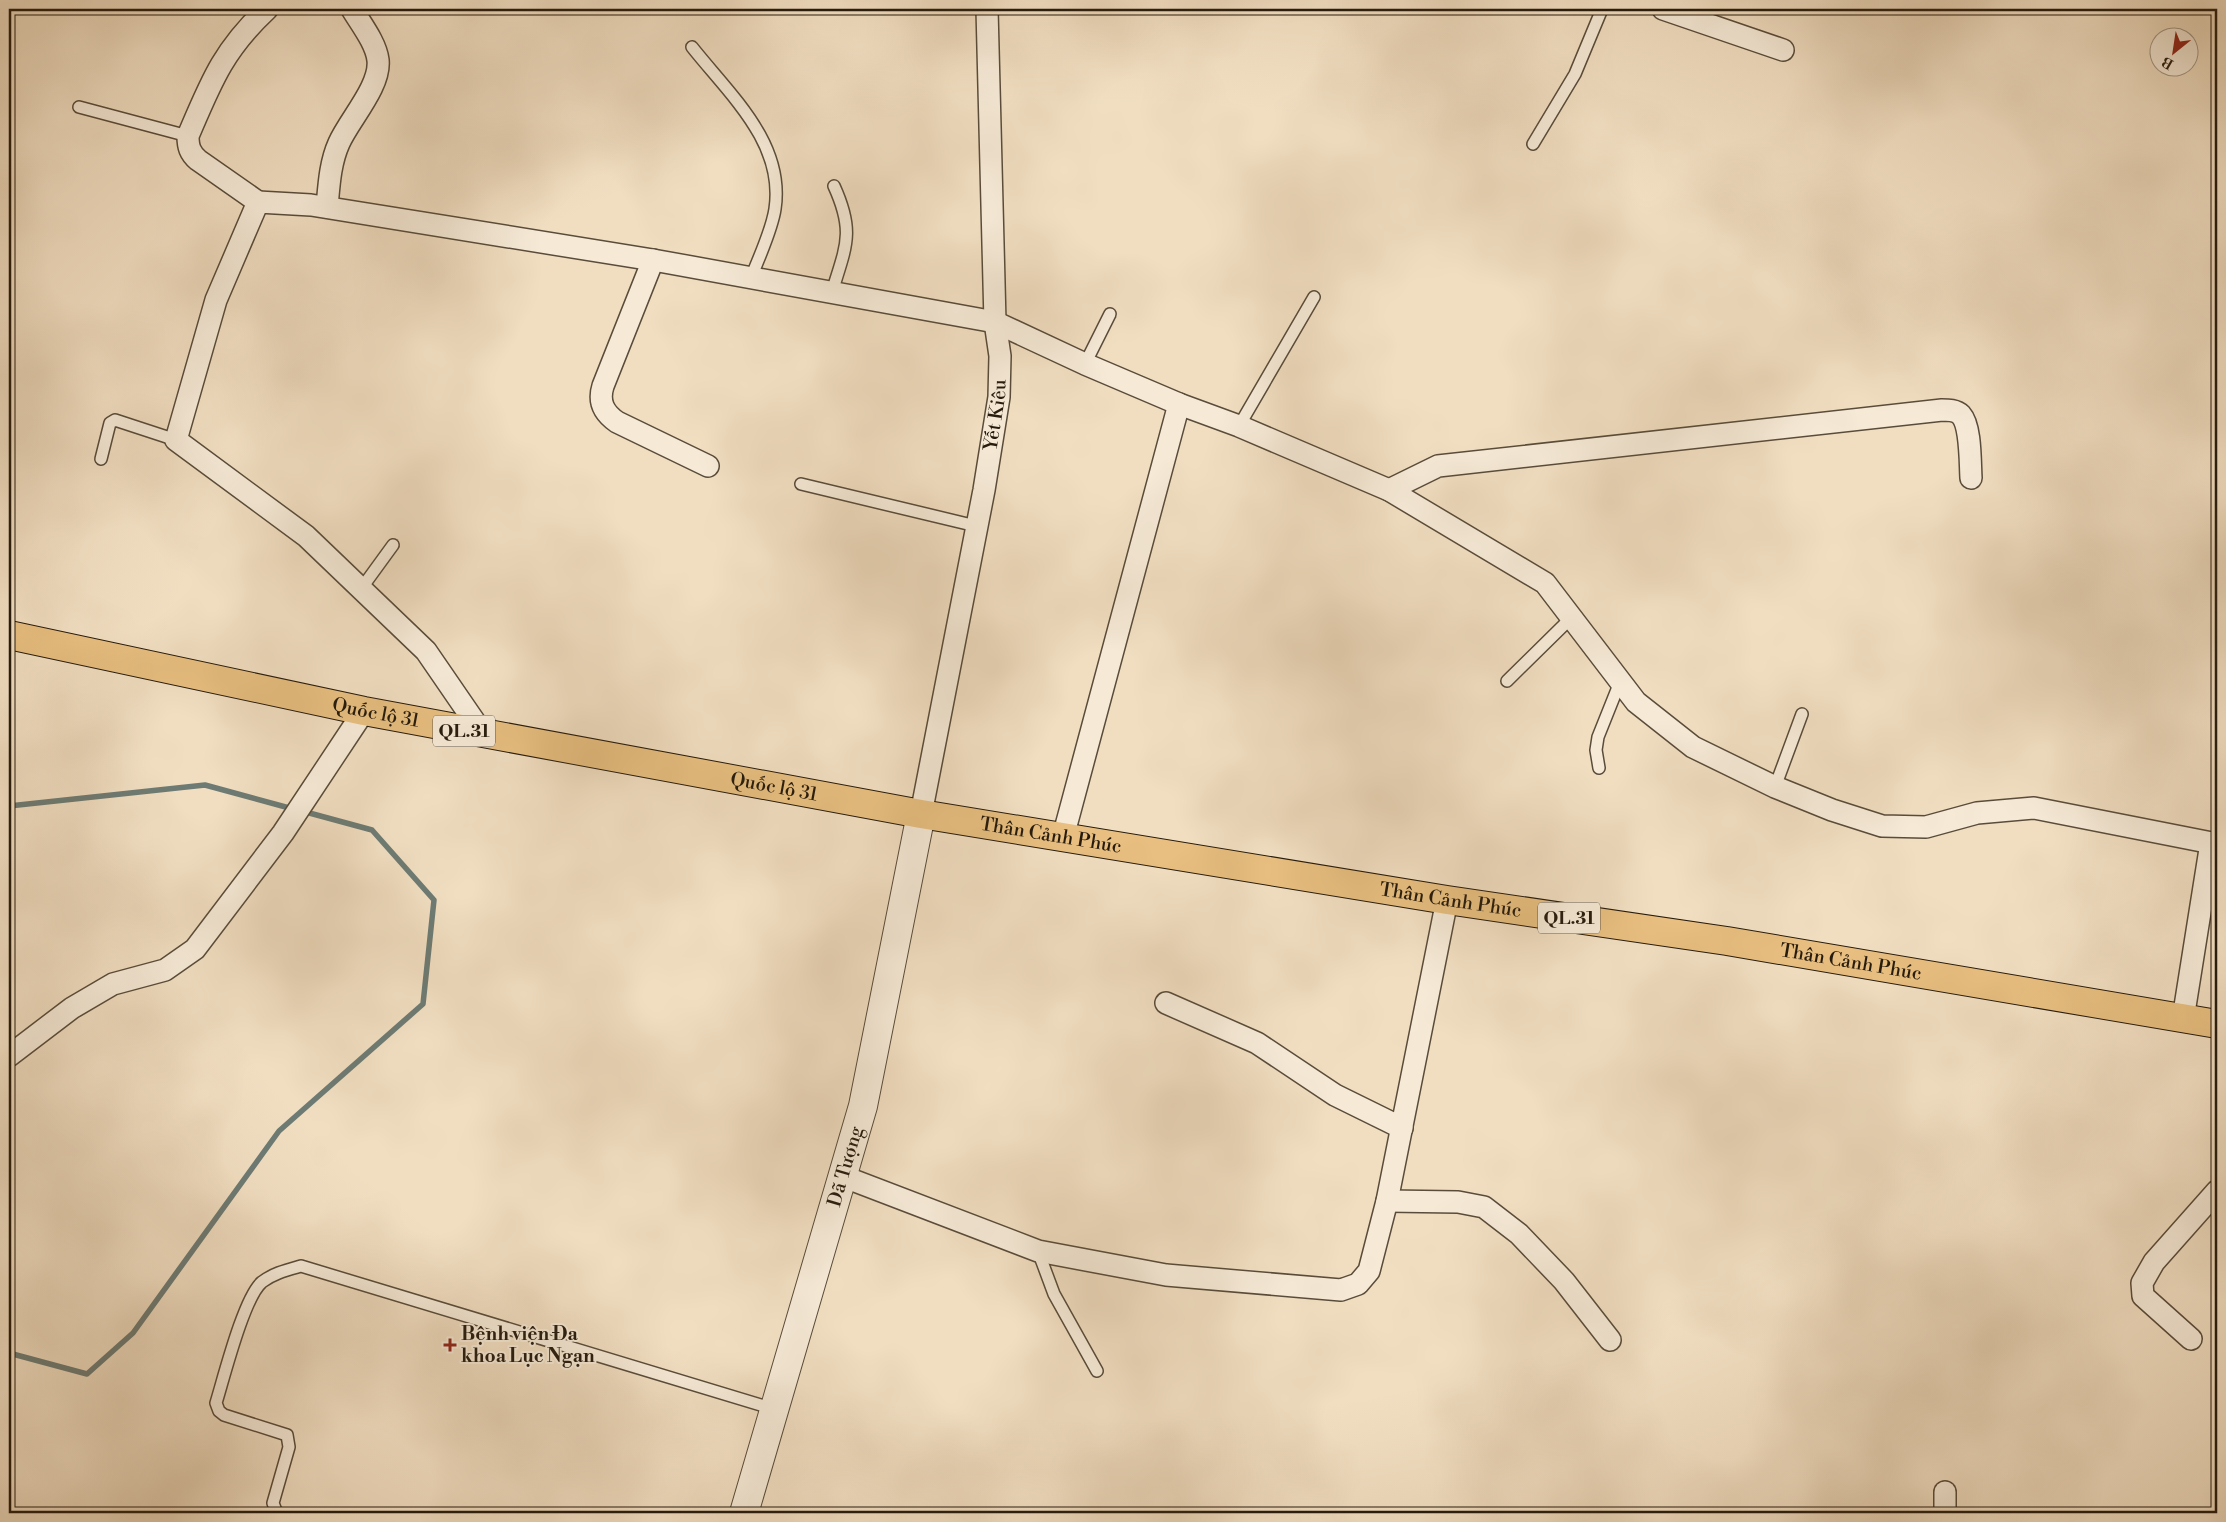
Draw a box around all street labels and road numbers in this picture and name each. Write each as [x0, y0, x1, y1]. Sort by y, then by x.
street label: Yết Kiêu [978, 379, 1011, 453]
street label: Quốc lộ 31 [330, 693, 421, 733]
road number: QL.31 [433, 716, 495, 746]
street label: Quốc lộ 31 [728, 767, 820, 807]
street label: Thân Cảnh Phúc [978, 812, 1123, 859]
street label: Thân Cảnh Phúc [1378, 877, 1523, 923]
road number: QL.31 [1538, 902, 1600, 934]
street label: Thân Cảnh Phúc [1778, 938, 1923, 986]
street label: Dã Tượng [822, 1123, 868, 1210]

